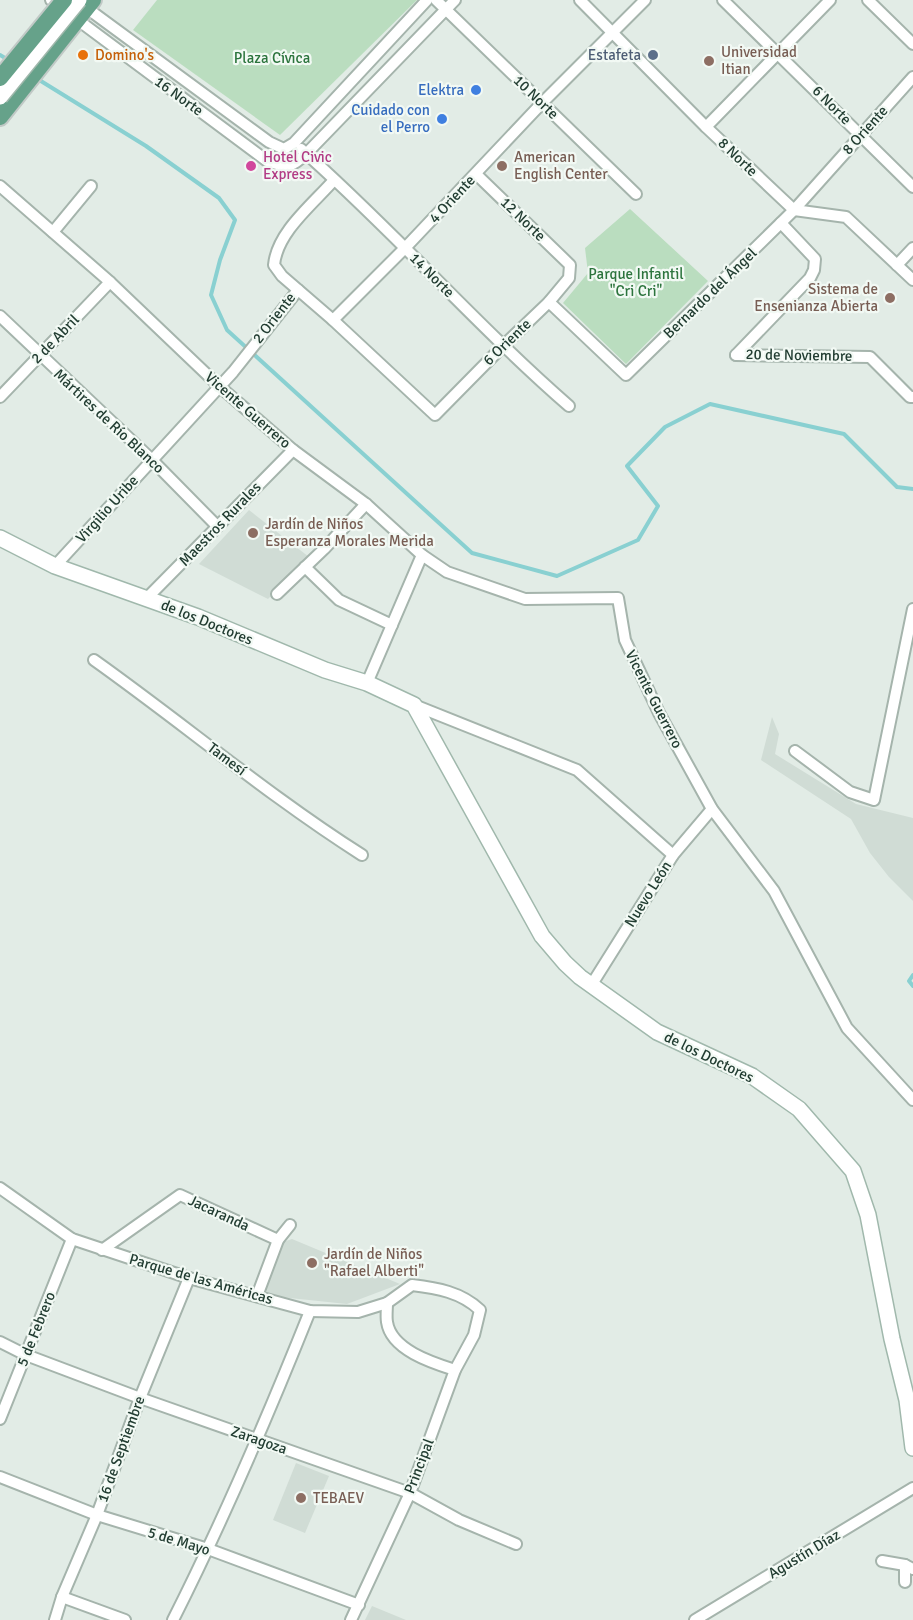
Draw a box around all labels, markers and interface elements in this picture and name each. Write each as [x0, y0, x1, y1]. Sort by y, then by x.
place label: Universidad Itian [721, 43, 797, 78]
place label: Domino's [95, 46, 155, 64]
place label: Estafeta [588, 46, 641, 64]
marker: Domino's [76, 48, 90, 62]
marker: Estafeta [646, 48, 660, 62]
park label: Plaza Cívica [234, 49, 310, 67]
marker: Universidad Itian [702, 54, 716, 68]
street label: 10 Norte [510, 71, 562, 123]
street label: 16 Norte [151, 72, 207, 120]
place label: Elektra [418, 81, 464, 99]
street label: 6 Norte [809, 82, 855, 128]
marker: Elektra [469, 83, 483, 97]
place label: Cuidado con el Perro [351, 101, 430, 136]
street label: 8 Oriente [838, 102, 892, 158]
marker: Cuidado con el Perro [435, 112, 449, 126]
street label: 8 Norte [715, 134, 761, 180]
place label: Hotel Civic Express [263, 148, 332, 183]
place label: American English Center [514, 148, 608, 183]
marker: Hotel Civic Express [244, 159, 258, 173]
marker: American English Center [495, 159, 509, 173]
street label: 4 Oriente [425, 171, 479, 227]
street label: 12 Norte [497, 193, 549, 245]
street label: Bernardo del Ángel [659, 243, 760, 342]
street label: 14 Norte [406, 249, 458, 301]
park label: Parque Infantil "Cri Cri" [588, 265, 684, 300]
place label: Sistema de Ensenianza Abierta [754, 280, 878, 315]
street label: 2 Oriente [249, 289, 299, 347]
marker: Sistema de Ensenianza Abierta [883, 291, 897, 305]
street label: 2 de Abril [27, 311, 83, 367]
street label: 6 Oriente [479, 315, 535, 369]
street label: 20 de Noviembre [745, 345, 853, 365]
street label: Mártires de Río Blanco [50, 365, 168, 477]
street label: Vicente Guerrero [201, 368, 295, 452]
street label: Virgilio Uribe [72, 471, 142, 547]
street label: Maestros Rurales [175, 478, 265, 570]
place label: Jardín de Niños Esperanza Morales Merida [265, 515, 434, 550]
marker: Jardín de Niños Esperanza Morales Merida [246, 526, 260, 540]
street label: de los Doctores [158, 595, 256, 649]
street label: Vicente Guerrero [621, 647, 687, 751]
street label: Tamesí [204, 739, 250, 779]
street label: Nuevo León [621, 858, 675, 930]
street label: de los Doctores [661, 1028, 757, 1087]
street label: Jacaranda [186, 1191, 252, 1235]
place label: Jardín de Niños "Rafael Alberti" [324, 1245, 424, 1280]
street label: Parque de las Américas [127, 1250, 275, 1308]
marker: Jardín de Niños "Rafael Alberti" [305, 1256, 319, 1270]
street label: 5 de Febrero [13, 1289, 59, 1369]
street label: 16 de Septiembre [93, 1393, 149, 1505]
street label: Zaragoza [228, 1422, 290, 1458]
street label: Principal [400, 1436, 438, 1496]
place label: TEBAEV [313, 1489, 365, 1507]
marker: TEBAEV [294, 1491, 308, 1505]
street label: 5 de Mayo [146, 1523, 213, 1559]
street label: Agustín Díaz [765, 1525, 844, 1583]

